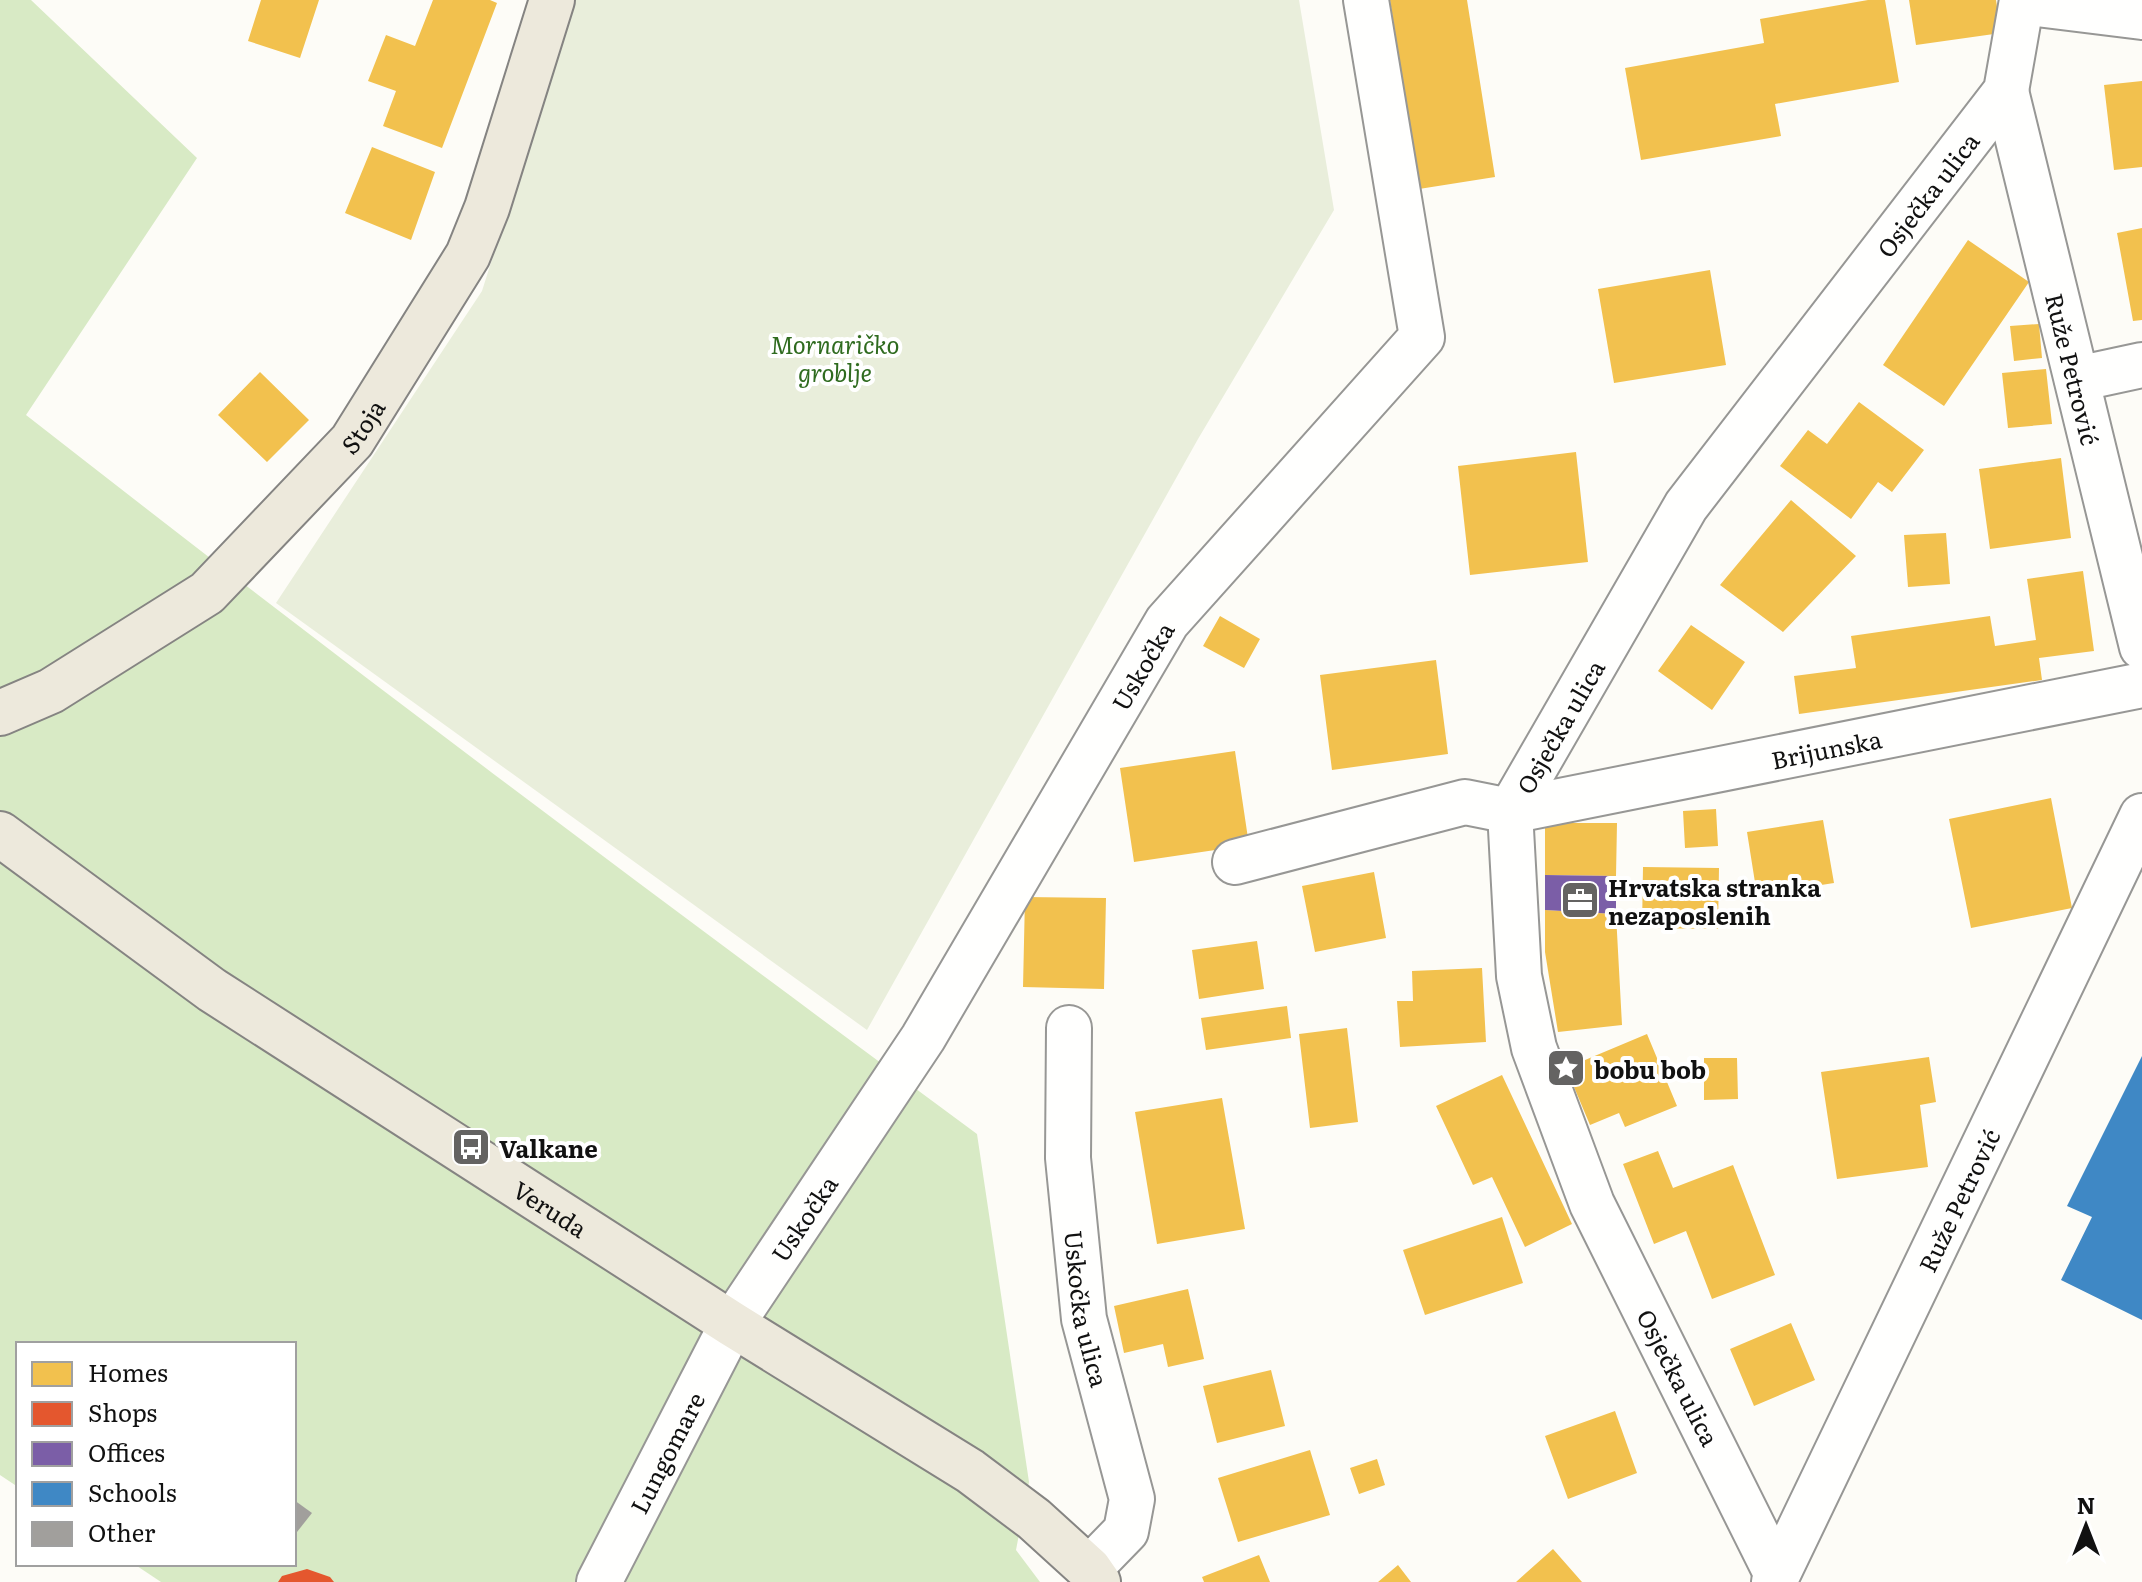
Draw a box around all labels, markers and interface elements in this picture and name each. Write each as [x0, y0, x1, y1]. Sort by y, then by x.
street label: Osječka ulica [1867, 124, 1986, 264]
street label: Ruže Petrović [2039, 289, 2109, 448]
park label: Mornaričko groblje [771, 326, 899, 389]
street label: Stoja [332, 392, 392, 461]
street label: Uskočka [1102, 615, 1181, 716]
street label: Osječka ulica [1507, 652, 1612, 799]
street label: Brijunska [1768, 720, 1884, 776]
place label: Hrvatska stranka nezaposlenih [1608, 869, 1821, 932]
office icon: Hrvatska stranka nezaposlenih [1559, 879, 1601, 921]
place icon: bobu bob [1545, 1047, 1587, 1089]
place label: bobu bob [1594, 1051, 1706, 1086]
street label: Ruže Petrović [1908, 1122, 2007, 1277]
bus stop icon: Valkane [450, 1126, 492, 1168]
place label: Valkane [499, 1130, 598, 1165]
street label: Uskočka [761, 1168, 845, 1268]
street label: Veruda [507, 1171, 595, 1245]
street label: Uskočka ulica [1058, 1229, 1119, 1391]
street label: Osječka ulica [1630, 1303, 1729, 1452]
legend [16, 1342, 296, 1566]
text: Homes [88, 1354, 168, 1389]
street label: Lungomare [620, 1385, 712, 1519]
text: Shops [88, 1394, 157, 1429]
text: Offices [88, 1434, 165, 1469]
text: Schools [88, 1474, 177, 1509]
north arrow [2046, 1486, 2126, 1566]
text: N [2077, 1488, 2095, 1521]
text: Other [88, 1514, 156, 1549]

